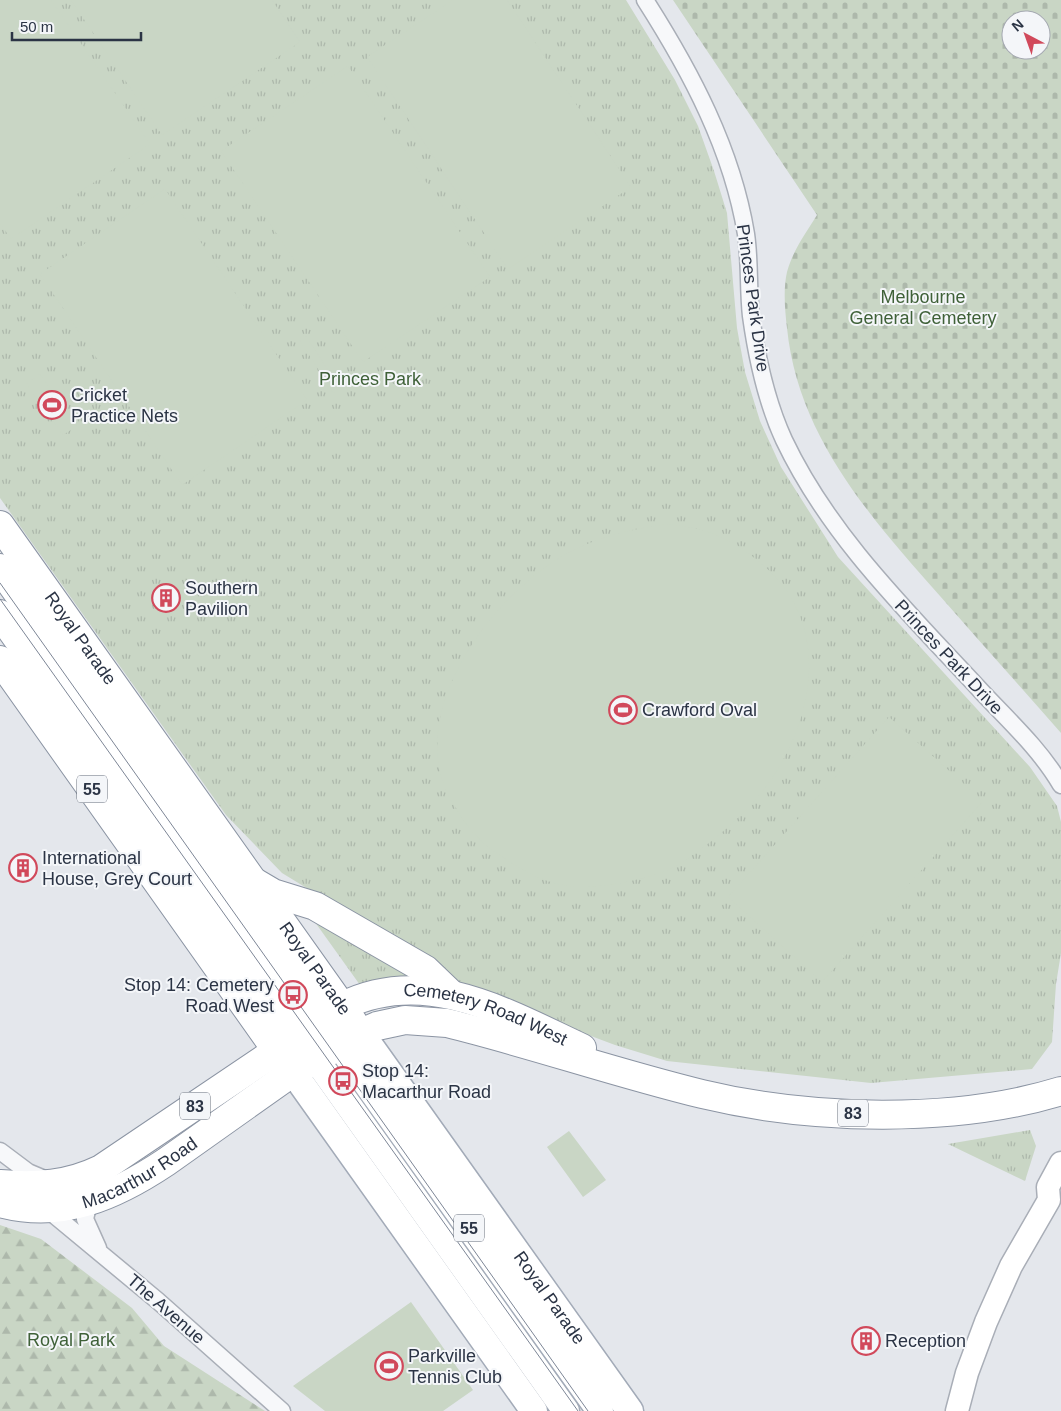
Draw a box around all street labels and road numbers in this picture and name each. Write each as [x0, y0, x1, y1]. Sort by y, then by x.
street label: Princes Park Drive [733, 223, 773, 373]
street label: Royal Parade [41, 588, 120, 689]
street label: Princes Park Drive [891, 596, 1007, 718]
road number: 55 [77, 776, 107, 802]
street label: Royal Parade [275, 918, 355, 1019]
street label: Cemetery Road West [403, 980, 571, 1050]
road number: 83 [180, 1092, 210, 1120]
road number: 83 [838, 1100, 868, 1126]
street label: Macarthur Road [80, 1133, 201, 1213]
road number: 55 [454, 1214, 484, 1242]
street label: Royal Parade [510, 1248, 589, 1348]
street label: The Avenue [123, 1270, 209, 1348]

